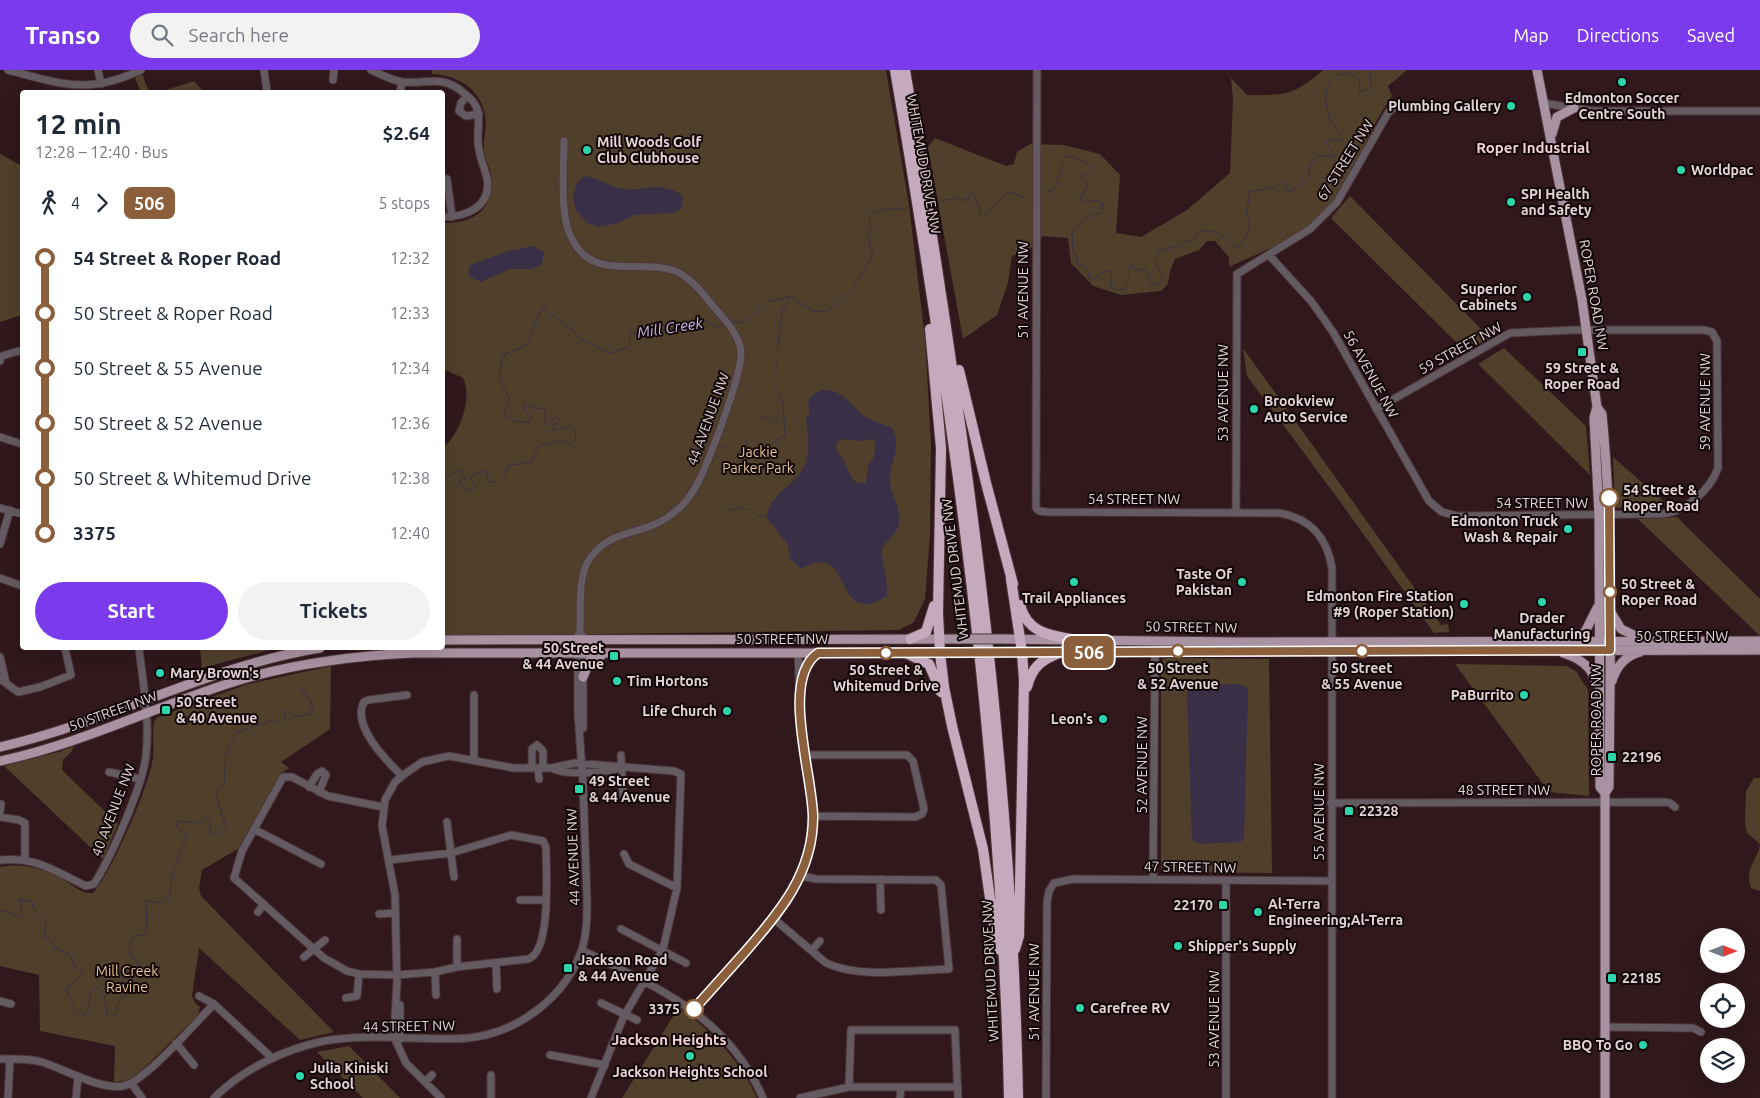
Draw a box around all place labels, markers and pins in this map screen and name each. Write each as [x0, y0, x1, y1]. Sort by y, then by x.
marker: Edmonton Soccer Centre South [1616, 76, 1628, 88]
place label: Edmonton Soccer Centre South [1565, 90, 1679, 122]
place label: Plumbing Gallery [1388, 98, 1502, 114]
marker: Plumbing Gallery [1505, 100, 1517, 112]
place label: Mill Woods Golf Club Clubhouse [597, 134, 701, 166]
marker: Mill Woods Golf Club Clubhouse [581, 144, 593, 156]
place label: Worldpac [1691, 162, 1754, 178]
marker: Worldpac [1675, 164, 1687, 176]
place label: SPI Health and Safety [1521, 186, 1592, 218]
marker: SPI Health and Safety [1505, 196, 1517, 208]
place label: Superior Cabinets [1459, 281, 1517, 313]
marker: Superior Cabinets [1521, 291, 1533, 303]
marker: 59 Street & Roper Road [1576, 346, 1588, 358]
place label: 59 Street & Roper Road [1544, 360, 1620, 392]
place label: Brookview Auto Service [1264, 393, 1348, 425]
marker: Brookview Auto Service [1248, 403, 1260, 415]
place label: 54 Street & Roper Road [1623, 482, 1699, 514]
marker: 54 Street & Roper Road [1599, 488, 1619, 508]
place label: Edmonton Truck Wash & Repair [1451, 513, 1558, 545]
marker: Edmonton Truck Wash & Repair [1562, 523, 1574, 535]
place label: Taste Of Pakistan [1176, 566, 1232, 598]
marker: Trail Appliances [1068, 576, 1080, 588]
marker: Taste Of Pakistan [1236, 576, 1248, 588]
place label: 50 Street & Roper Road [1621, 576, 1697, 608]
marker: 50 Street & Roper Road [1603, 585, 1617, 599]
place label: Edmonton Fire Station #9 (Roper Station) [1306, 588, 1454, 620]
place label: Trail Appliances [1022, 590, 1126, 606]
marker: Drader Manufacturing [1536, 596, 1548, 608]
marker: Edmonton Fire Station #9 (Roper Station) [1458, 598, 1470, 610]
place label: Drader Manufacturing [1494, 610, 1590, 642]
place label: 50 Street & 44 Avenue [523, 640, 604, 672]
marker: 50 Street & 52 Avenue [1171, 644, 1185, 658]
marker: 50 Street & 55 Avenue [1355, 644, 1369, 658]
marker: 50 Street & Whitemud Drive [879, 646, 893, 660]
marker: 50 Street & 44 Avenue [608, 650, 620, 662]
place label: 50 Street & 52 Avenue [1137, 660, 1219, 692]
place label: 50 Street & 55 Avenue [1321, 660, 1403, 692]
place label: 50 Street & Whitemud Drive [833, 662, 939, 694]
place label: Mary Brown's [170, 665, 260, 681]
marker: Mary Brown's [154, 667, 166, 679]
place label: Tim Hortons [627, 673, 709, 689]
marker: Tim Hortons [611, 675, 623, 687]
place label: PaBurrito [1451, 687, 1514, 703]
marker: PaBurrito [1518, 689, 1530, 701]
place label: 50 Street & 40 Avenue [176, 694, 257, 726]
place label: Life Church [642, 703, 717, 719]
marker: 50 Street & 40 Avenue [160, 704, 172, 716]
marker: Life Church [721, 705, 733, 717]
place label: Leon's [1051, 711, 1093, 727]
marker: Leon's [1097, 713, 1109, 725]
place label: 22196 [1622, 749, 1662, 765]
marker: 22196 [1606, 751, 1618, 763]
place label: 49 Street & 44 Avenue [589, 773, 670, 805]
marker: 49 Street & 44 Avenue [573, 783, 585, 795]
place label: 22328 [1359, 803, 1399, 819]
marker: 22328 [1343, 805, 1355, 817]
place label: Al-Terra Engineering;Al-Terra [1268, 896, 1403, 928]
place label: 22170 [1174, 897, 1213, 913]
marker: 22170 [1217, 899, 1229, 911]
marker: Al-Terra Engineering;Al-Terra [1252, 906, 1264, 918]
place label: Shipper's Supply [1188, 938, 1297, 954]
marker: Shipper's Supply [1172, 940, 1184, 952]
place label: Jackson Road & 44 Avenue [578, 952, 667, 984]
marker: Jackson Road & 44 Avenue [562, 962, 574, 974]
place label: 22185 [1622, 970, 1662, 986]
marker: 22185 [1606, 972, 1618, 984]
marker: 3375 [684, 999, 704, 1019]
place label: Carefree RV [1090, 1000, 1170, 1016]
place label: 3375 [648, 1001, 680, 1017]
marker: Carefree RV [1074, 1002, 1086, 1014]
place label: BBQ To Go [1563, 1037, 1633, 1053]
marker: BBQ To Go [1637, 1039, 1649, 1051]
marker: Jackson Heights School [684, 1050, 696, 1062]
place label: Julia Kiniski School [310, 1060, 388, 1092]
place label: Jackson Heights School [613, 1064, 767, 1080]
marker: Julia Kiniski School [294, 1070, 306, 1082]

